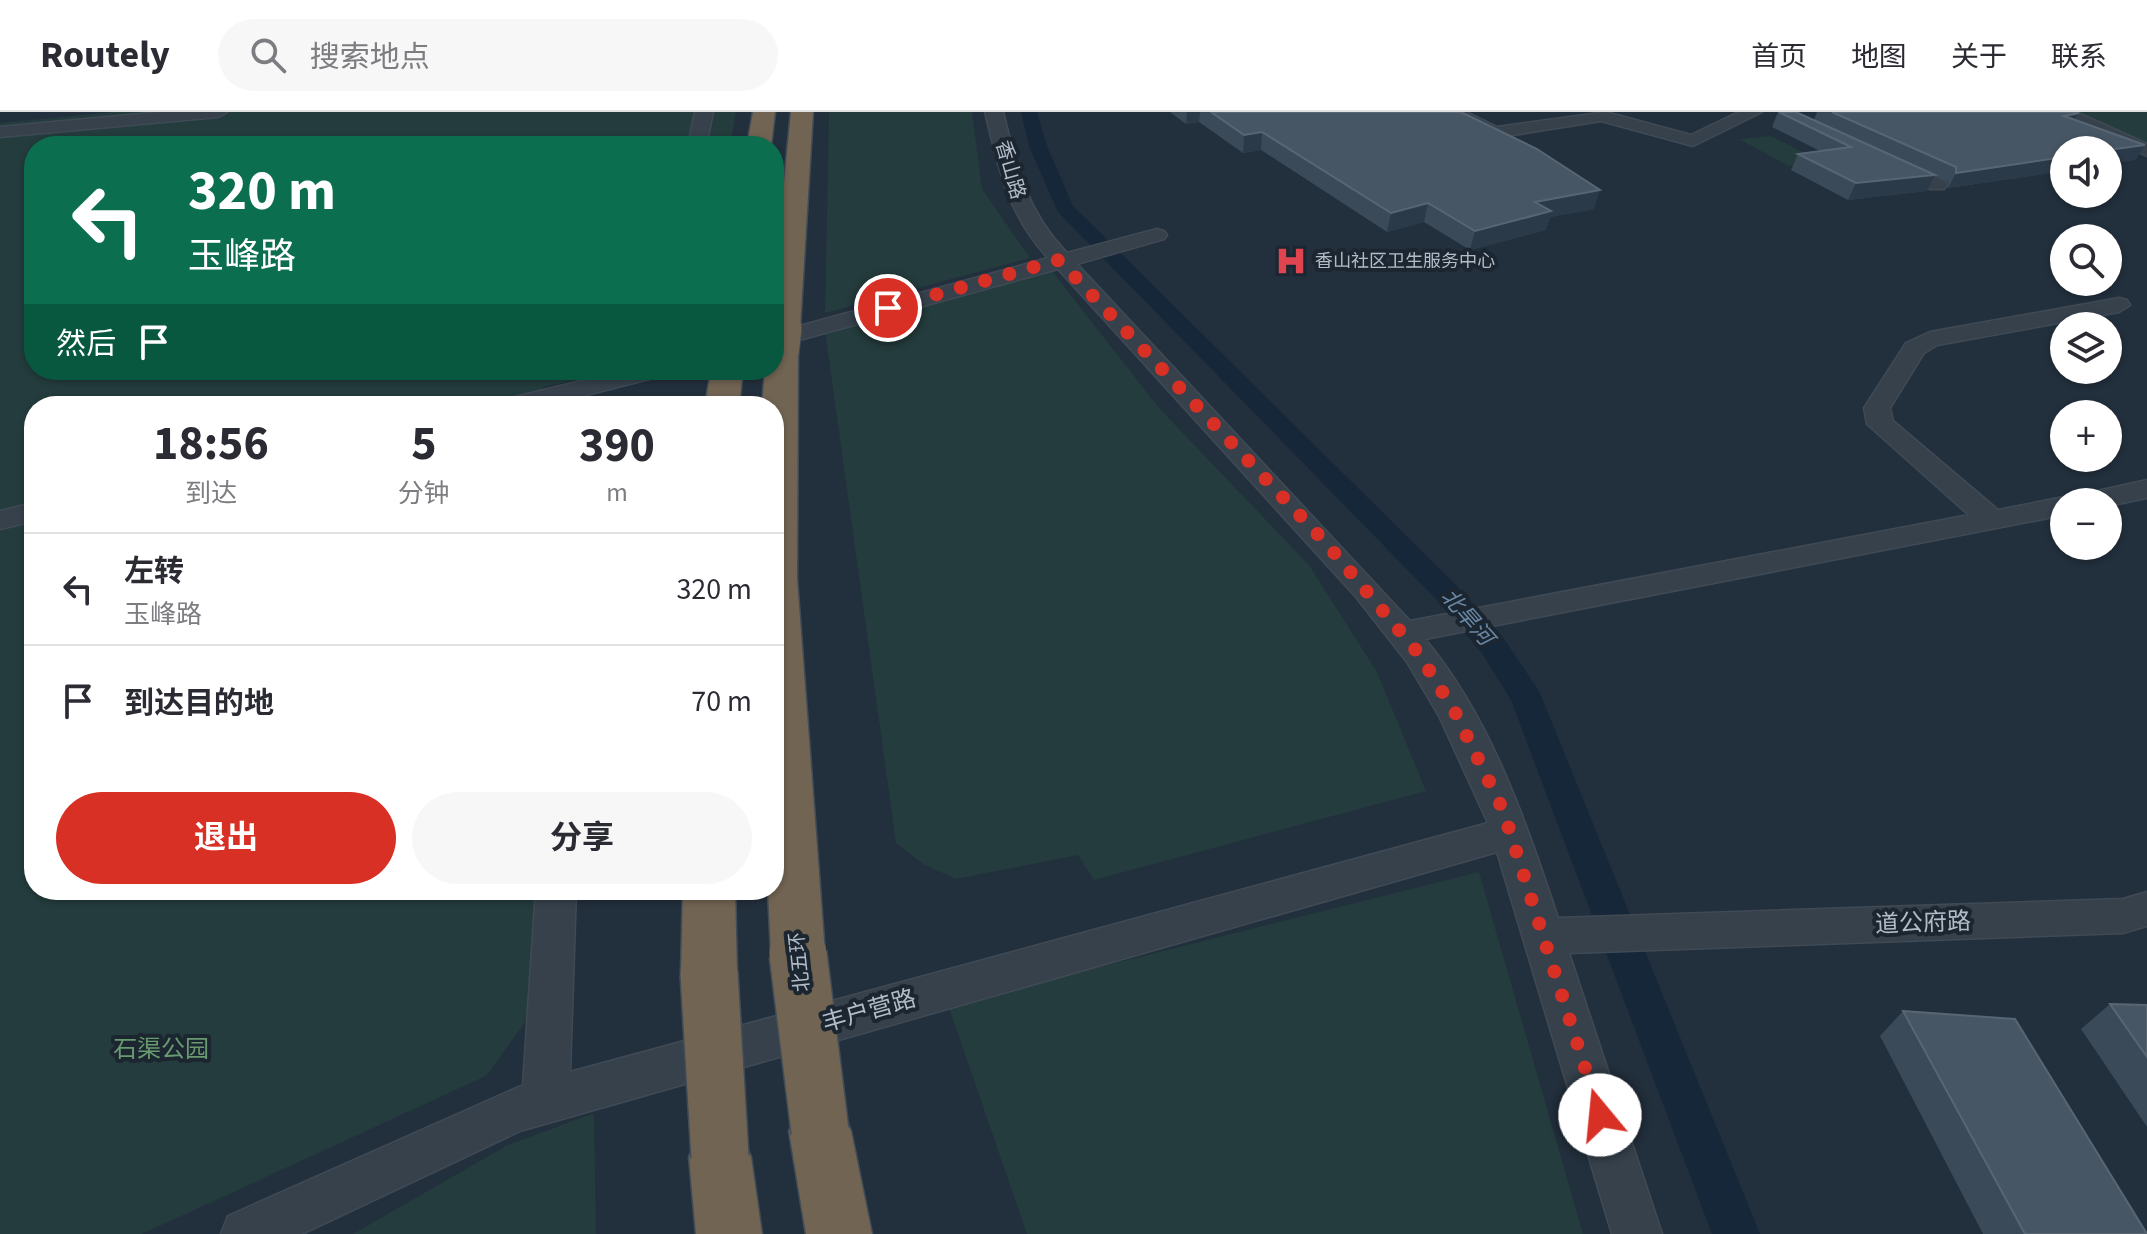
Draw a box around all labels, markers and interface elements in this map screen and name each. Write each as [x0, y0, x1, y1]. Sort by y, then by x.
search box [218, 19, 778, 91]
text: Routely [40, 28, 170, 82]
icon: search [246, 33, 290, 77]
text: 搜索地点 [310, 36, 430, 79]
text: 首页 [1751, 37, 1807, 77]
text: 地图 [1851, 37, 1907, 77]
text: 关于 [1951, 37, 2007, 77]
text: 联系 [2051, 37, 2107, 77]
map controls [2050, 136, 2122, 560]
button: sound [2050, 136, 2122, 208]
street label: 香山路 [988, 137, 1032, 203]
text: 320 m [188, 152, 336, 231]
icon: left [56, 168, 160, 272]
button: search [2050, 224, 2122, 296]
text: 玉峰路 [188, 231, 296, 282]
hospital icon: 香山社区卫生服务中心 [1274, 244, 1308, 278]
place label: 香山社区卫生服务中心 [1315, 249, 1495, 274]
pin [854, 274, 922, 342]
icon: arrive [866, 286, 910, 330]
button: layers [2050, 312, 2122, 384]
icon: arrive [132, 320, 176, 364]
text: 然后 [56, 323, 116, 366]
button: + [2050, 400, 2122, 472]
text: 18:56 [153, 410, 269, 478]
text: 5 [411, 410, 437, 478]
text: 390 [579, 412, 655, 480]
text: m [606, 474, 628, 511]
text: 到达 [185, 475, 237, 512]
text: 分钟 [398, 475, 450, 512]
button: − [2050, 488, 2122, 560]
text: 左转 [124, 550, 184, 593]
icon: left [56, 567, 100, 611]
text: 320 m [676, 568, 752, 611]
water label: 北旱河 [1433, 582, 1503, 655]
text: 玉峰路 [124, 596, 202, 633]
icon: arrive [56, 679, 100, 723]
text: 70 m [691, 680, 752, 723]
text: 到达目的地 [124, 682, 274, 725]
button: 退出 [56, 792, 396, 884]
button: 分享 [412, 792, 752, 884]
street label: 道公府路 [1874, 904, 1972, 942]
street label: 北五环 [783, 931, 817, 993]
street label: 丰户营路 [818, 981, 920, 1041]
park label: 石渠公园 [113, 1032, 209, 1067]
position arrow [1558, 1073, 1642, 1157]

